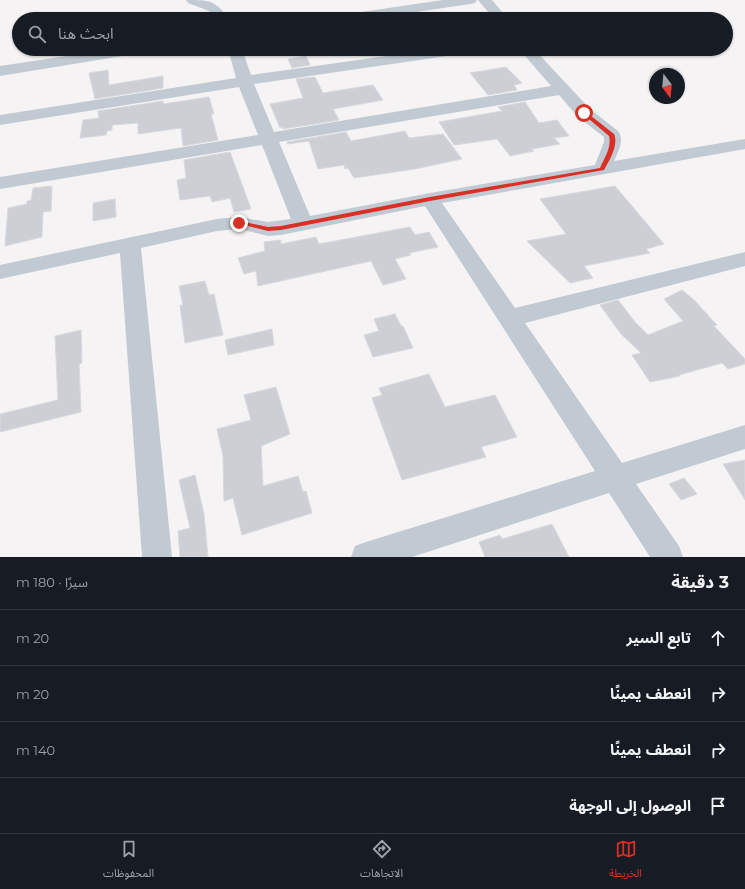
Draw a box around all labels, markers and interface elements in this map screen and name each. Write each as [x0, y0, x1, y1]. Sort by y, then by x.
search box [12, 12, 733, 56]
icon: search [26, 23, 48, 45]
text: ابحث هنا [58, 24, 114, 43]
north arrow [649, 68, 685, 104]
route start [575, 104, 593, 122]
route end [230, 214, 248, 232]
text: 3 دقيقة [671, 572, 729, 592]
text: سيرًا · 180 m [16, 574, 88, 590]
icon: ahead [707, 627, 729, 649]
text: تابع السير [627, 628, 691, 647]
text: 20 m [16, 630, 49, 646]
icon: right [707, 683, 729, 705]
text: انعطف يمينًا [610, 684, 691, 703]
text: 20 m [16, 686, 49, 702]
icon: right [707, 739, 729, 761]
text: انعطف يمينًا [610, 740, 691, 759]
text: 140 m [16, 742, 55, 758]
icon: arrive [707, 795, 729, 817]
text: الوصول إلى الوجهة [569, 796, 691, 815]
tab: المحفوظات [103, 838, 154, 885]
tab: الاتجاهات [360, 838, 403, 885]
tab: الخريطة [609, 838, 642, 885]

